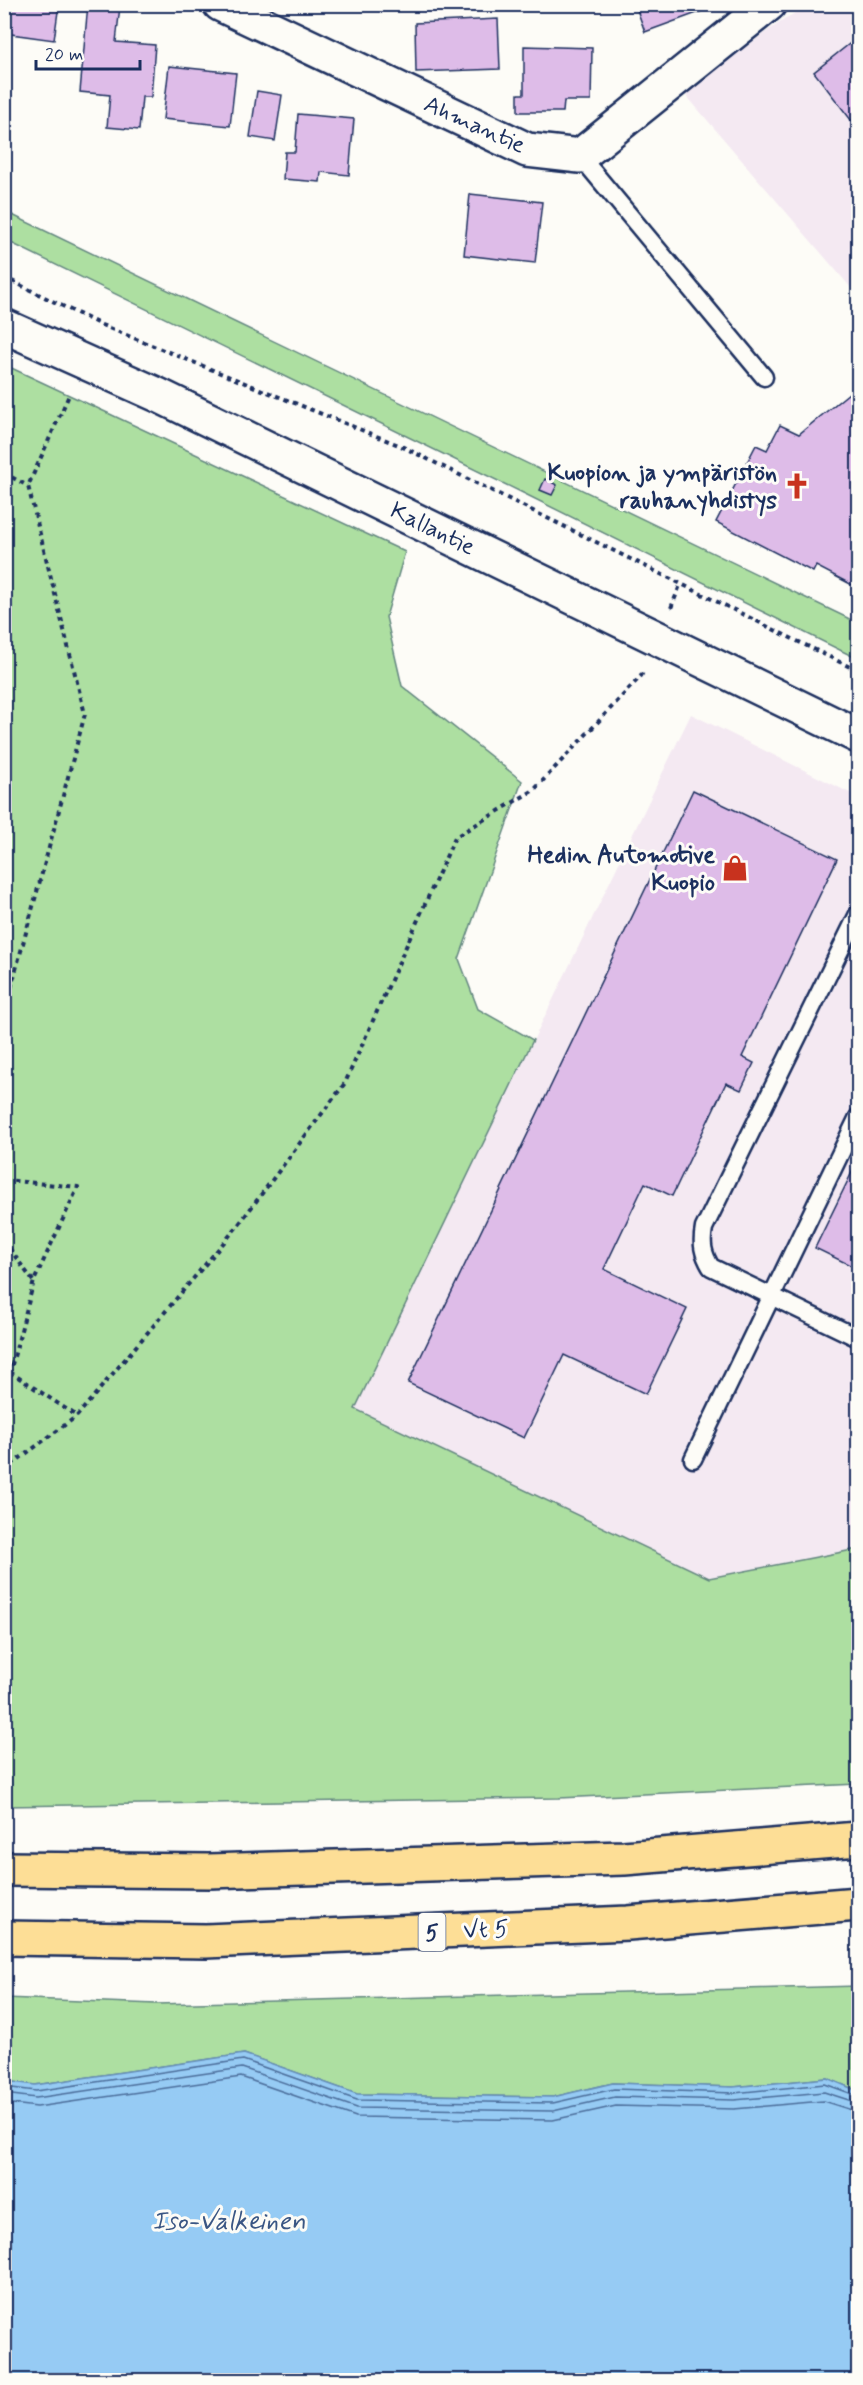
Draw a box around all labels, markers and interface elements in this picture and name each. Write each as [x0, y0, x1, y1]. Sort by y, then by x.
scale bar [36, 33, 140, 71]
text: 20 m [45, 43, 83, 67]
street label: Ahmantie [419, 89, 530, 162]
place label: Kuopion ja ympäristön rauhanyhdistys [548, 458, 777, 517]
church icon: Kuopion ja ympäristön rauhanyhdistys [782, 471, 812, 501]
street label: Kallantie [385, 495, 480, 563]
place label: Hedin Automotive Kuopio [528, 840, 715, 899]
shop icon: Hedin Automotive Kuopio [720, 853, 750, 883]
road number: 5 [418, 1913, 446, 1951]
street label: Vt 5 [463, 1914, 509, 1947]
water label: Iso-Valkeinen [152, 2205, 306, 2239]

